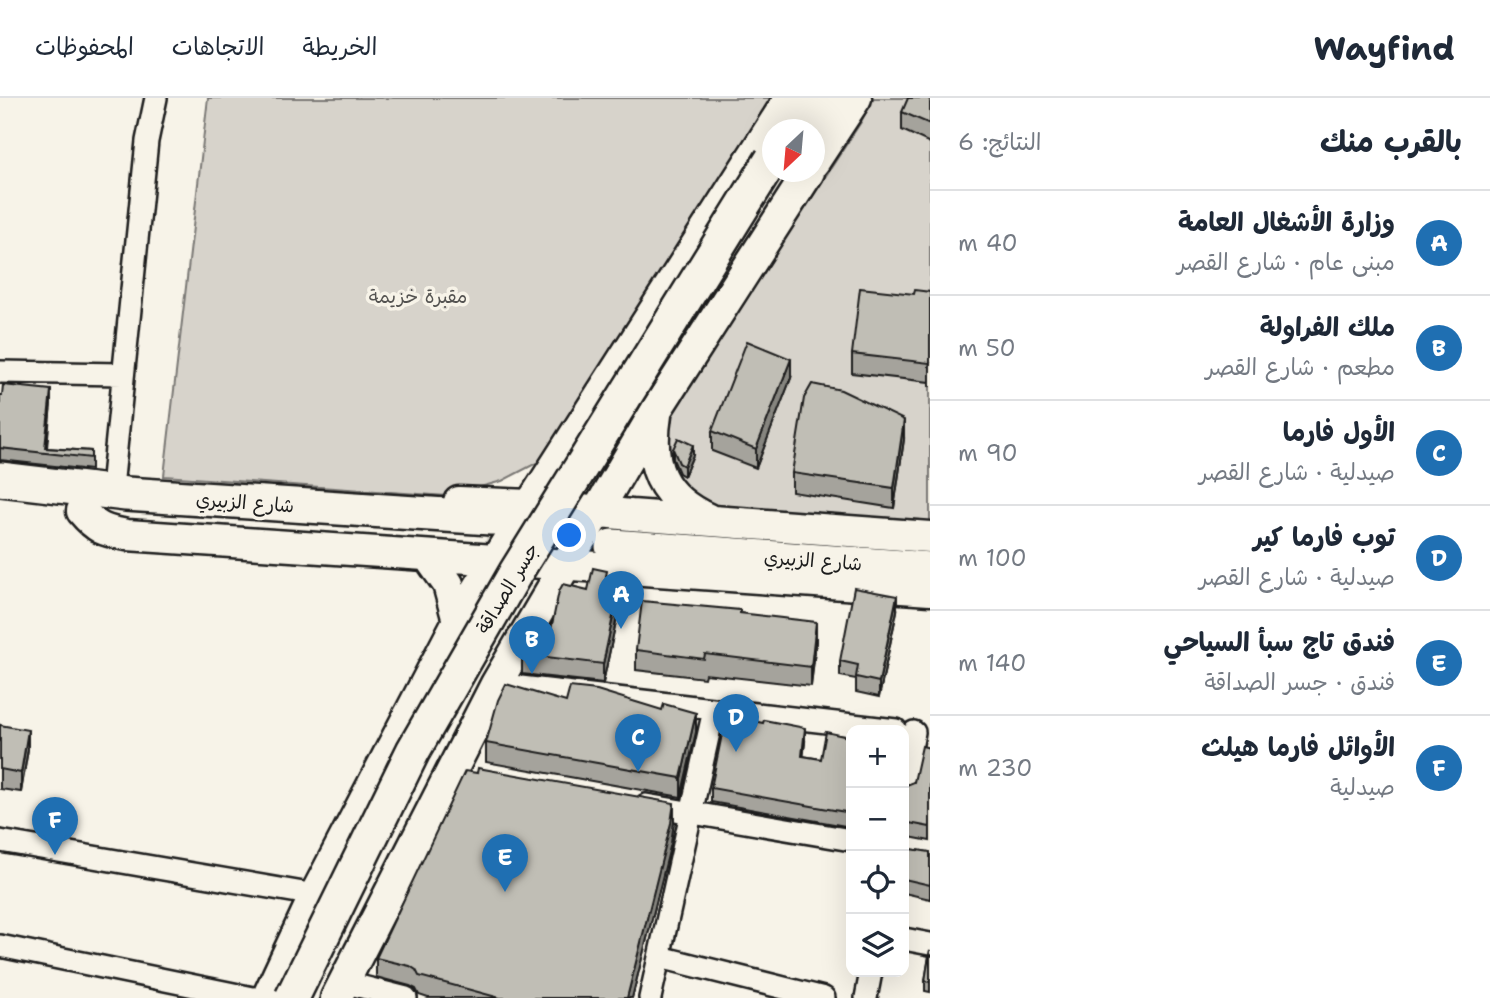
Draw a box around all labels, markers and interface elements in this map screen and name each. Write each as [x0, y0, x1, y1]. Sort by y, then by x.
text: Wayfind [1314, 26, 1455, 71]
text: المحفوظات [35, 31, 134, 63]
text: الاتجاهات [172, 31, 265, 63]
text: الخريطة [303, 31, 377, 63]
north arrow [762, 119, 825, 182]
text: بالقرب منك [1320, 121, 1462, 162]
text: النتائج: 6 [958, 127, 1041, 157]
text: وزارة الأشغال العامة [1178, 204, 1395, 239]
text: 40 m [958, 228, 1018, 258]
text: A [1430, 228, 1448, 258]
text: مبنى عام · شارع القصر [1177, 247, 1395, 277]
park label: مقبرة خزيمة [369, 284, 467, 309]
text: ملك الفراولة [1260, 309, 1395, 344]
text: 50 m [958, 333, 1016, 363]
text: B [1432, 333, 1446, 363]
text: مطعم · شارع القصر [1206, 352, 1395, 382]
text: الأول فارما [1283, 414, 1395, 449]
text: 90 m [958, 438, 1018, 468]
text: C [1432, 438, 1446, 468]
text: صيدلية · شارع القصر [1199, 457, 1395, 487]
street label: شارع الزبيري [195, 487, 295, 520]
your location [552, 518, 586, 552]
text: توب فارما كير [1253, 519, 1395, 554]
street label: جسر الصداقة [470, 538, 544, 638]
text: 100 m [958, 543, 1027, 573]
text: D [1431, 543, 1447, 573]
street label: شارع الزبيري [763, 545, 863, 578]
text: صيدلية · شارع القصر [1199, 562, 1395, 592]
pin: A [598, 571, 644, 629]
pin: B [509, 616, 555, 674]
text: فندق تاج سبأ السياحي [1164, 624, 1395, 659]
text: 140 m [958, 648, 1026, 678]
text: E [1431, 648, 1447, 678]
text: فندق · جسر الصداقة [1204, 667, 1395, 697]
pin: D [713, 694, 759, 752]
pin: C [615, 714, 661, 772]
map controls [846, 725, 909, 977]
button: + [846, 725, 909, 788]
text: الأوائل فارما هيلث [1201, 729, 1395, 764]
text: 230 m [958, 753, 1032, 783]
text: F [1432, 753, 1446, 783]
text: صيدلية [1330, 772, 1395, 802]
button: − [846, 788, 909, 851]
pin: F [32, 797, 78, 855]
pin: E [482, 834, 528, 892]
button: locate [846, 851, 909, 914]
button: layers [846, 914, 909, 977]

